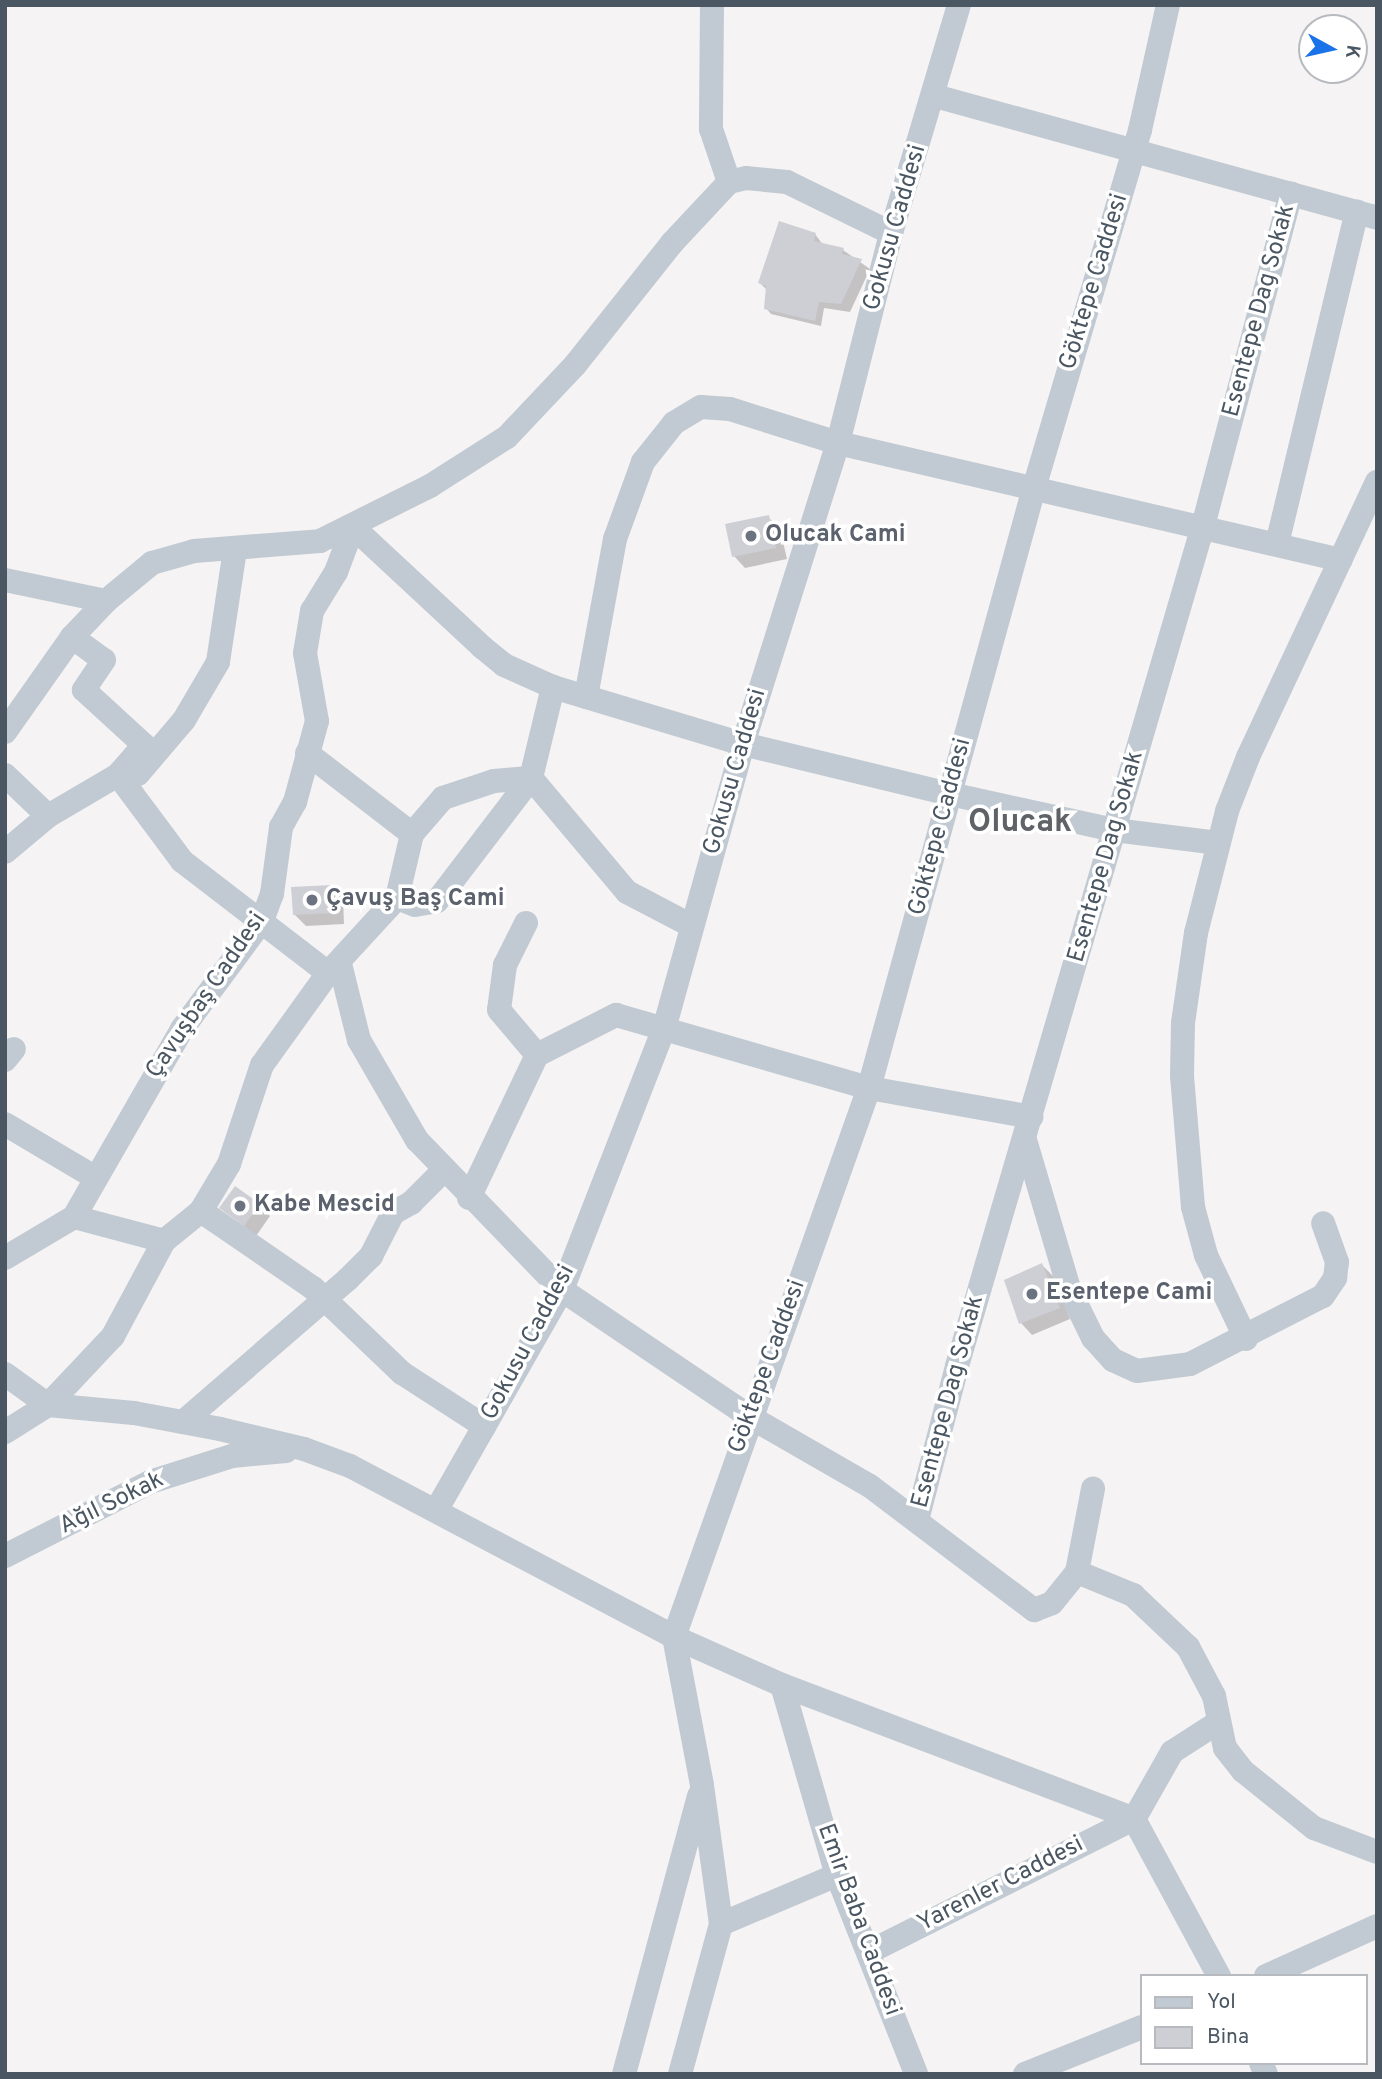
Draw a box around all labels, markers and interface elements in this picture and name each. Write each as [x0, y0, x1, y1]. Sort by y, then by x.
north arrow [1298, 14, 1368, 84]
text: K [1339, 43, 1365, 60]
street label: Gokusu Caddesi [859, 142, 933, 314]
street label: Göktepe Caddesi [1055, 191, 1135, 373]
street label: Esentepe Dag Sokak [1218, 202, 1302, 420]
place label: Olucak Cami [765, 522, 906, 550]
marker: Olucak Cami [743, 528, 759, 544]
street label: Gokusu Caddesi [699, 686, 773, 858]
street label: Göktepe Caddesi [903, 735, 979, 919]
street label: Esentepe Dag Sokak [1063, 748, 1151, 966]
district label: Olucak [968, 804, 1072, 842]
place label: Çavuş Baş Cami [326, 886, 505, 914]
marker: Çavuş Baş Cami [304, 892, 320, 908]
street label: Çavuşbaş Caddesi [141, 908, 273, 1084]
place label: Kabe Mescid [254, 1192, 395, 1220]
marker: Kabe Mescid [232, 1198, 248, 1214]
street label: Gokusu Caddesi [476, 1261, 582, 1425]
street label: Göktepe Caddesi [723, 1276, 813, 1458]
place label: Esentepe Cami [1046, 1280, 1212, 1308]
marker: Esentepe Cami [1024, 1286, 1040, 1302]
street label: Esentepe Dag Sokak [907, 1293, 991, 1511]
street label: Ağıl Sokak [55, 1466, 169, 1542]
street label: Emir Baba Caddesi [810, 1820, 906, 2020]
street label: Yarenler Caddesi [913, 1831, 1089, 1939]
legend [1140, 1974, 1368, 2065]
text: Yol [1207, 1989, 1236, 2016]
text: Bina [1207, 2024, 1249, 2051]

